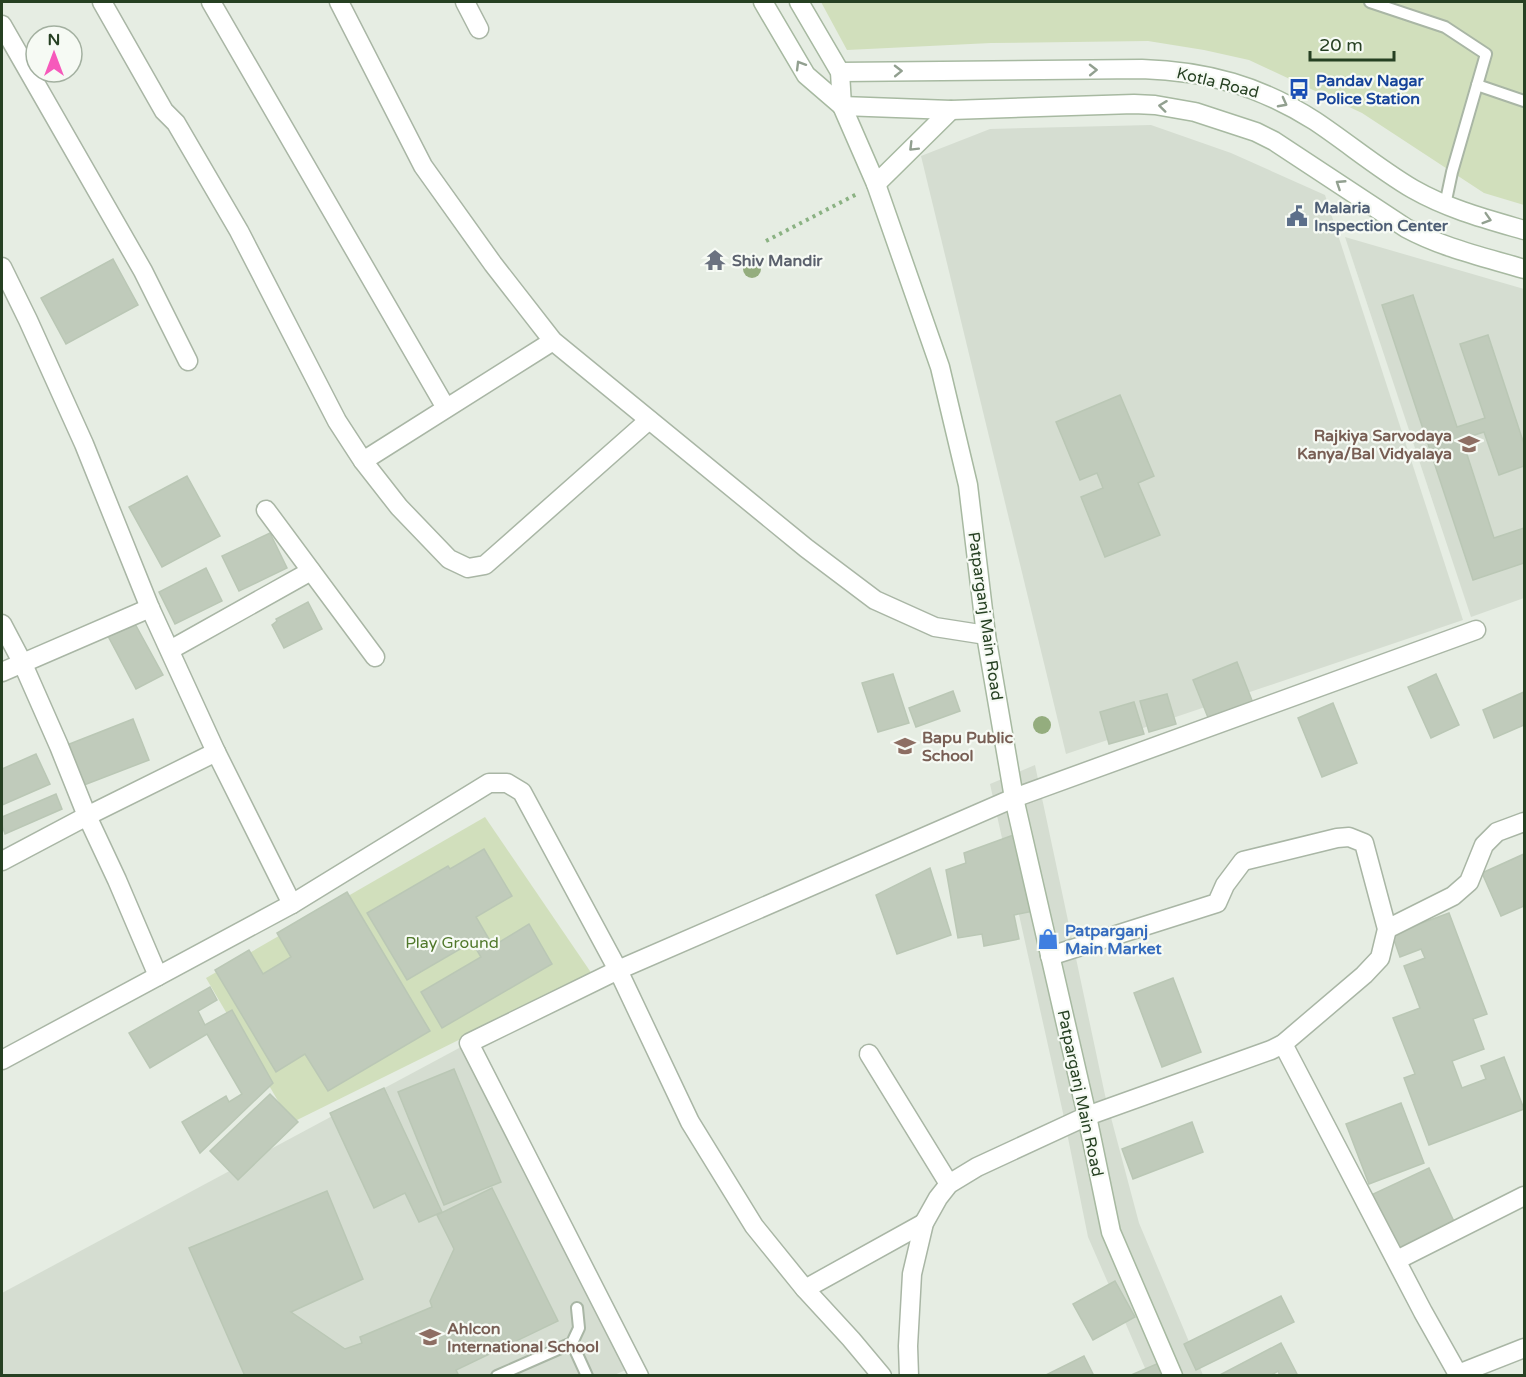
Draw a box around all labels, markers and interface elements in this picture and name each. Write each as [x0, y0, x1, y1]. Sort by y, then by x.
north arrow [24, 24, 84, 84]
scale bar [1310, 24, 1394, 62]
text: N [48, 30, 60, 50]
text: 20 m [1319, 34, 1363, 56]
one-way arrow [796, 61, 808, 71]
one-way arrow [1089, 63, 1098, 76]
street label: Kotla Road [1175, 63, 1261, 103]
one-way arrow [894, 65, 903, 77]
place label: Pandav Nagar Police Station [1316, 71, 1425, 109]
bus stop icon: Pandav Nagar Police Station [1287, 77, 1311, 101]
one-way arrow [1277, 95, 1288, 107]
one-way arrow [1159, 101, 1168, 113]
one-way arrow [910, 140, 920, 151]
one-way arrow [1335, 180, 1346, 191]
place label: Malaria Inspection Center [1314, 198, 1449, 236]
public building icon: Malaria Inspection Center [1285, 204, 1309, 228]
one-way arrow [1481, 212, 1492, 224]
temple icon: Shiv Mandir [703, 248, 727, 272]
place label: Shiv Mandir [732, 251, 823, 271]
place label: Rajkiya Sarvodaya Kanya/Bal Vidyalaya [1297, 426, 1452, 464]
school or university icon: Rajkiya Sarvodaya Kanya/Bal Vidyalaya [1457, 432, 1481, 456]
street label: Patparganj Main Road [963, 531, 1007, 702]
place label: Bapu Public School [922, 728, 1014, 766]
school or university icon: Bapu Public School [893, 734, 917, 758]
place label: Patparganj Main Market [1065, 921, 1163, 959]
shop icon: Patparganj Main Market [1036, 927, 1060, 951]
park label: Play Ground [405, 933, 499, 953]
street label: Patparganj Main Road [1053, 1008, 1107, 1178]
place label: Ahlcon International School [447, 1319, 599, 1357]
school or university icon: Ahlcon International School [418, 1325, 442, 1349]

